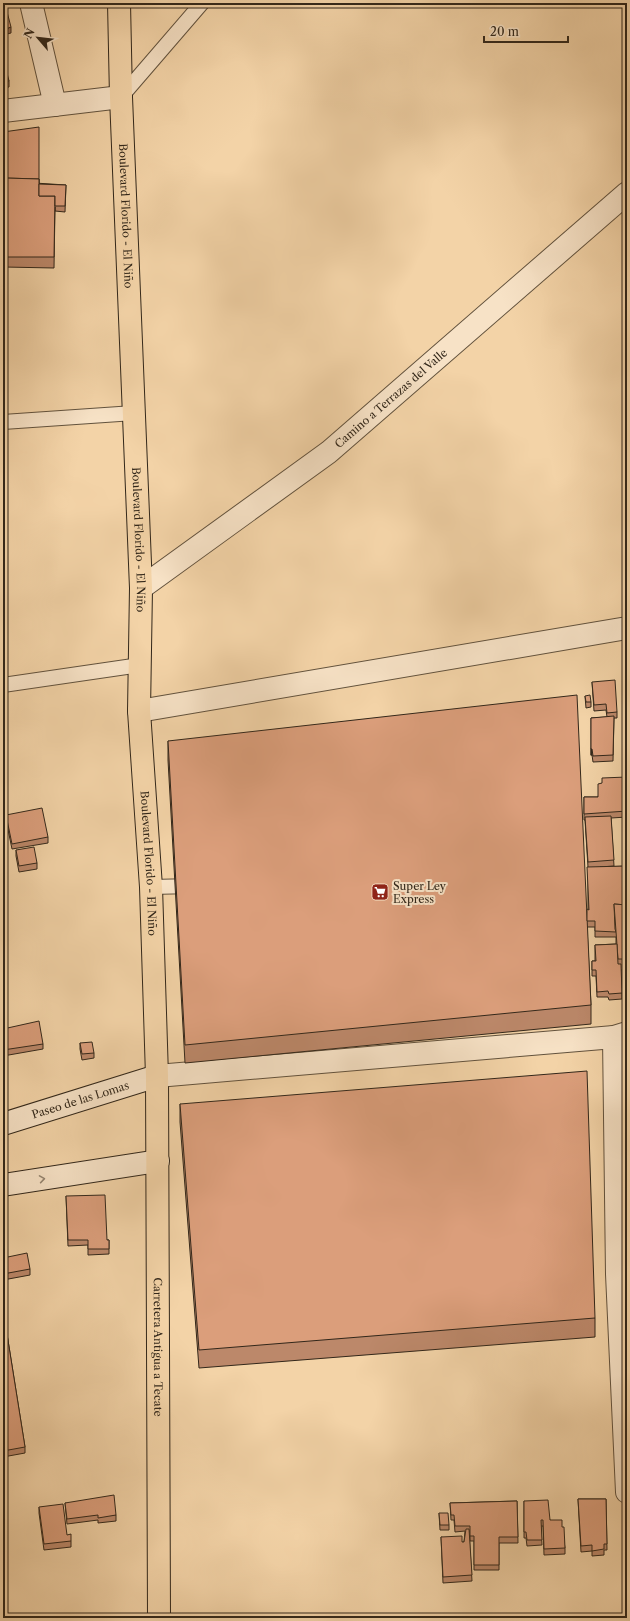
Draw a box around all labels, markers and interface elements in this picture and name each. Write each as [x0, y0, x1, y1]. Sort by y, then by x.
north arrow [18, 18, 58, 58]
scale bar [484, 18, 568, 44]
text: 20 m [490, 24, 519, 39]
text: N [21, 25, 38, 41]
street label: Boulevard Florido - El Niño [116, 143, 136, 289]
street label: Camino a Terrazas del Valle [332, 346, 450, 451]
street label: Boulevard Florido - El Niño [129, 467, 148, 613]
street label: Boulevard Florido - El Niño [137, 790, 160, 936]
place label: Super Ley Express [393, 879, 447, 906]
supermarket icon: Super Ley Express [370, 882, 390, 902]
street label: Paseo de las Lomas [30, 1078, 131, 1122]
one-way arrow [38, 1175, 45, 1184]
street label: Carretera Antigua a Tecate [151, 1277, 165, 1417]

